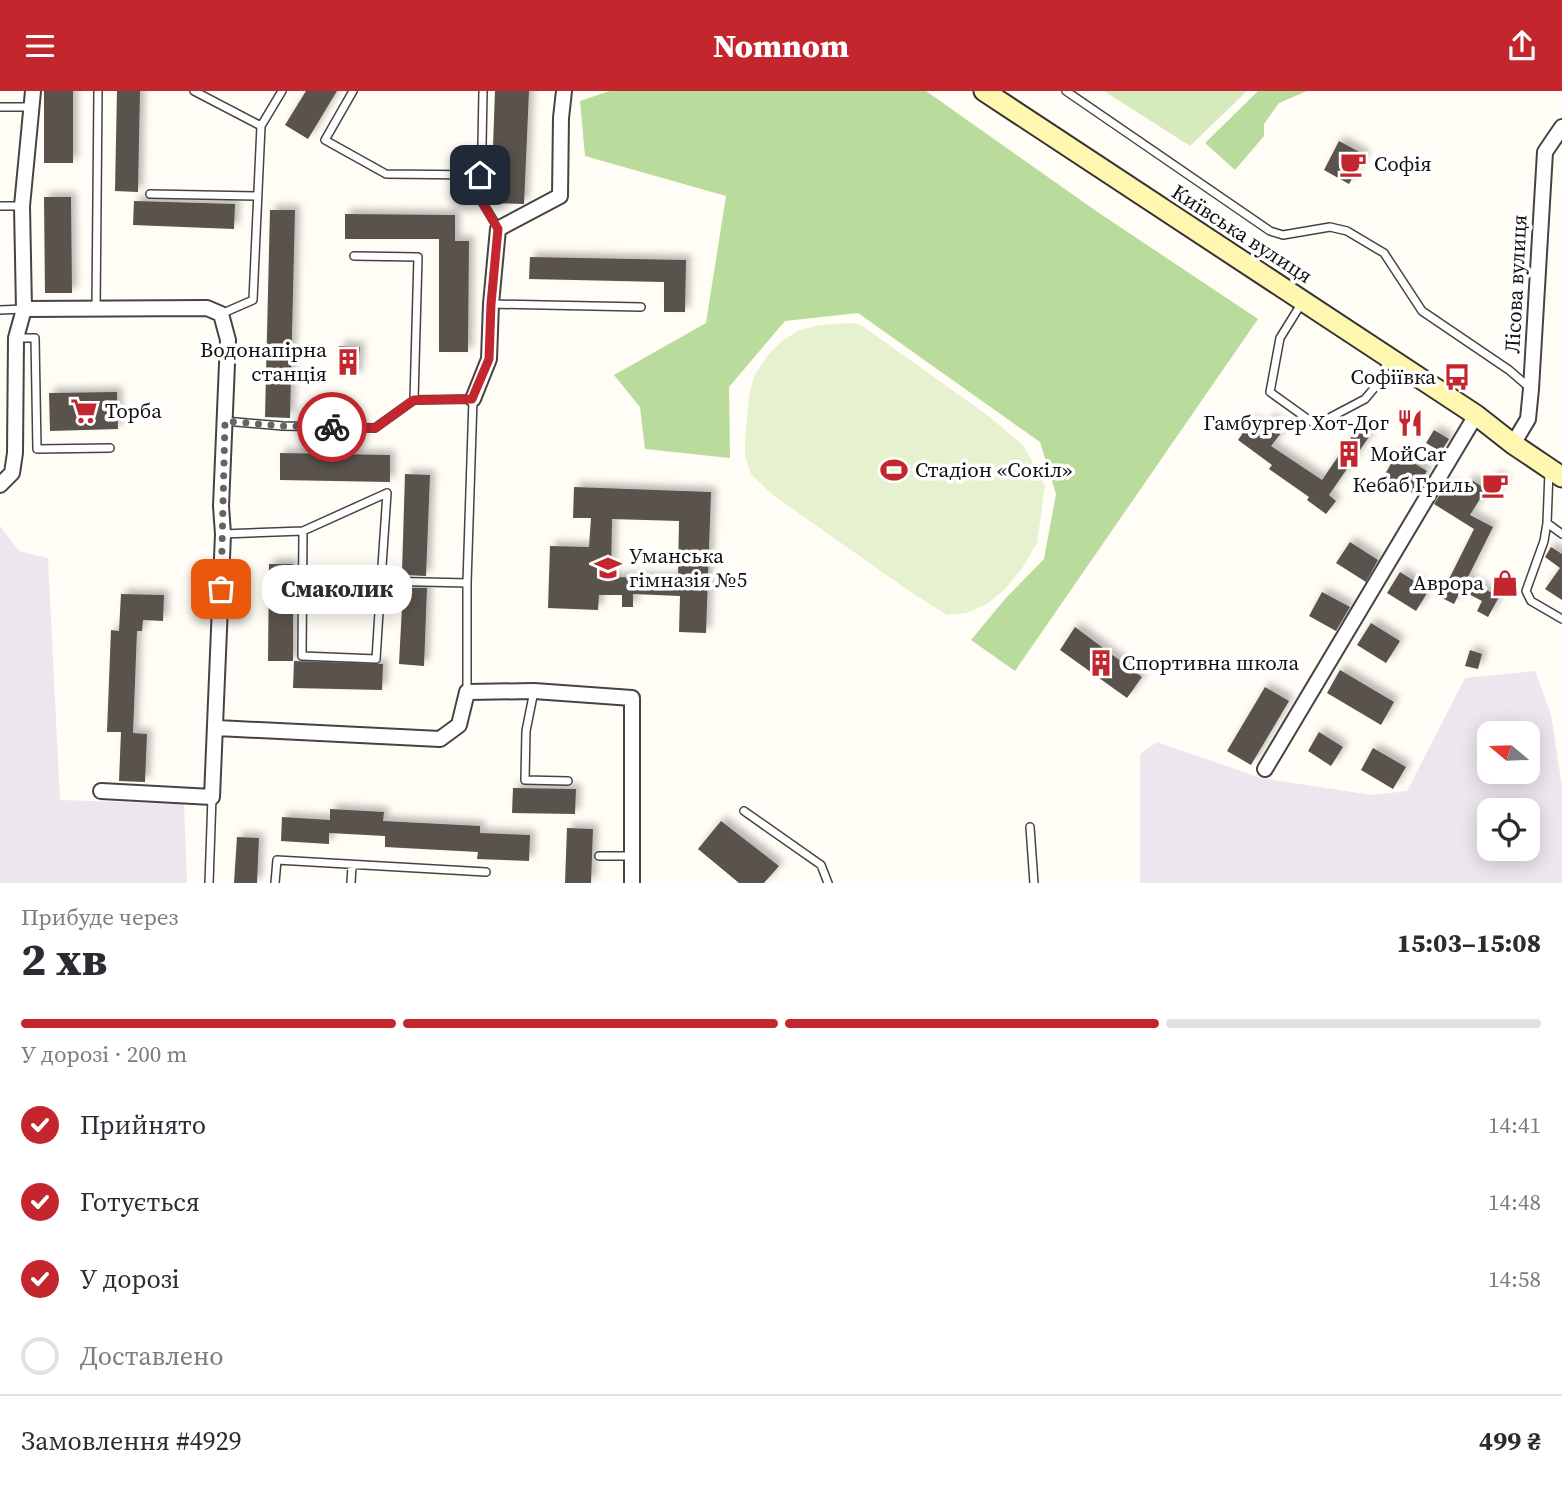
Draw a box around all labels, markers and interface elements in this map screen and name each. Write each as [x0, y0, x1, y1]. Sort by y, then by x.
text: Nomnom [713, 24, 849, 68]
icon: menu [21, 27, 59, 65]
icon: share [1503, 27, 1541, 65]
pin [450, 145, 510, 205]
cafe icon: Софія [1338, 149, 1368, 179]
place label: Софія [1374, 149, 1432, 178]
icon: home [461, 156, 499, 194]
street label: Київська вулиця [1166, 177, 1318, 290]
street label: Лісова вулиця [1497, 214, 1534, 354]
place label: Водонапірна станція [200, 335, 327, 388]
building icon: Водонапірна станція [333, 347, 363, 377]
place label: Софіївка [1350, 362, 1436, 391]
bus stop icon: Софіївка [1442, 362, 1472, 392]
courier [297, 392, 367, 462]
supermarket icon: Торба [69, 396, 99, 426]
place label: Торба [105, 396, 162, 425]
icon: bike [313, 408, 351, 446]
place label: Гамбургер Хот-Дог [1203, 408, 1389, 437]
restaurant icon: Гамбургер Хот-Дог [1395, 408, 1425, 438]
building icon: МойCar [1334, 439, 1364, 469]
place label: МойCar [1370, 439, 1446, 468]
sports icon: Стадіон «Сокіл» [879, 455, 909, 485]
place label: Стадіон «Сокіл» [915, 455, 1072, 484]
place label: Кебаб Гриль [1353, 470, 1474, 499]
cafe icon: Кебаб Гриль [1480, 470, 1510, 500]
place label: Уманська гімназія №5 [629, 541, 747, 594]
school or university icon: Уманська гімназія №5 [593, 553, 623, 583]
pin [191, 559, 251, 619]
callout: Смаколик [263, 565, 414, 613]
place label: Аврора [1413, 568, 1484, 597]
shop icon: Аврора [1490, 568, 1520, 598]
icon: bag [202, 570, 240, 608]
text: Смаколик [281, 573, 393, 605]
building icon: Спортивна школа [1086, 648, 1116, 678]
place label: Спортивна школа [1122, 648, 1300, 677]
north arrow [1477, 721, 1540, 784]
map controls [1477, 721, 1540, 861]
button: locate [1477, 798, 1540, 861]
text: Прибуде через [21, 901, 178, 933]
text: 15:03–15:08 [1397, 925, 1541, 961]
text: 2 хв [21, 927, 107, 990]
text: У дорозі · 200 m [21, 1038, 187, 1070]
icon: check [21, 1106, 59, 1144]
text: Прийнято [80, 1107, 206, 1143]
text: 14:41 [1488, 1109, 1541, 1141]
icon: check [21, 1183, 59, 1221]
text: Готується [80, 1184, 200, 1220]
text: 14:48 [1488, 1186, 1541, 1218]
icon: check [21, 1260, 59, 1298]
text: У дорозі [80, 1261, 180, 1297]
text: 14:58 [1488, 1263, 1541, 1295]
text: Доставлено [80, 1338, 223, 1374]
text: Замовлення #4929 [21, 1423, 242, 1459]
text: 499 ₴ [1479, 1423, 1541, 1459]

